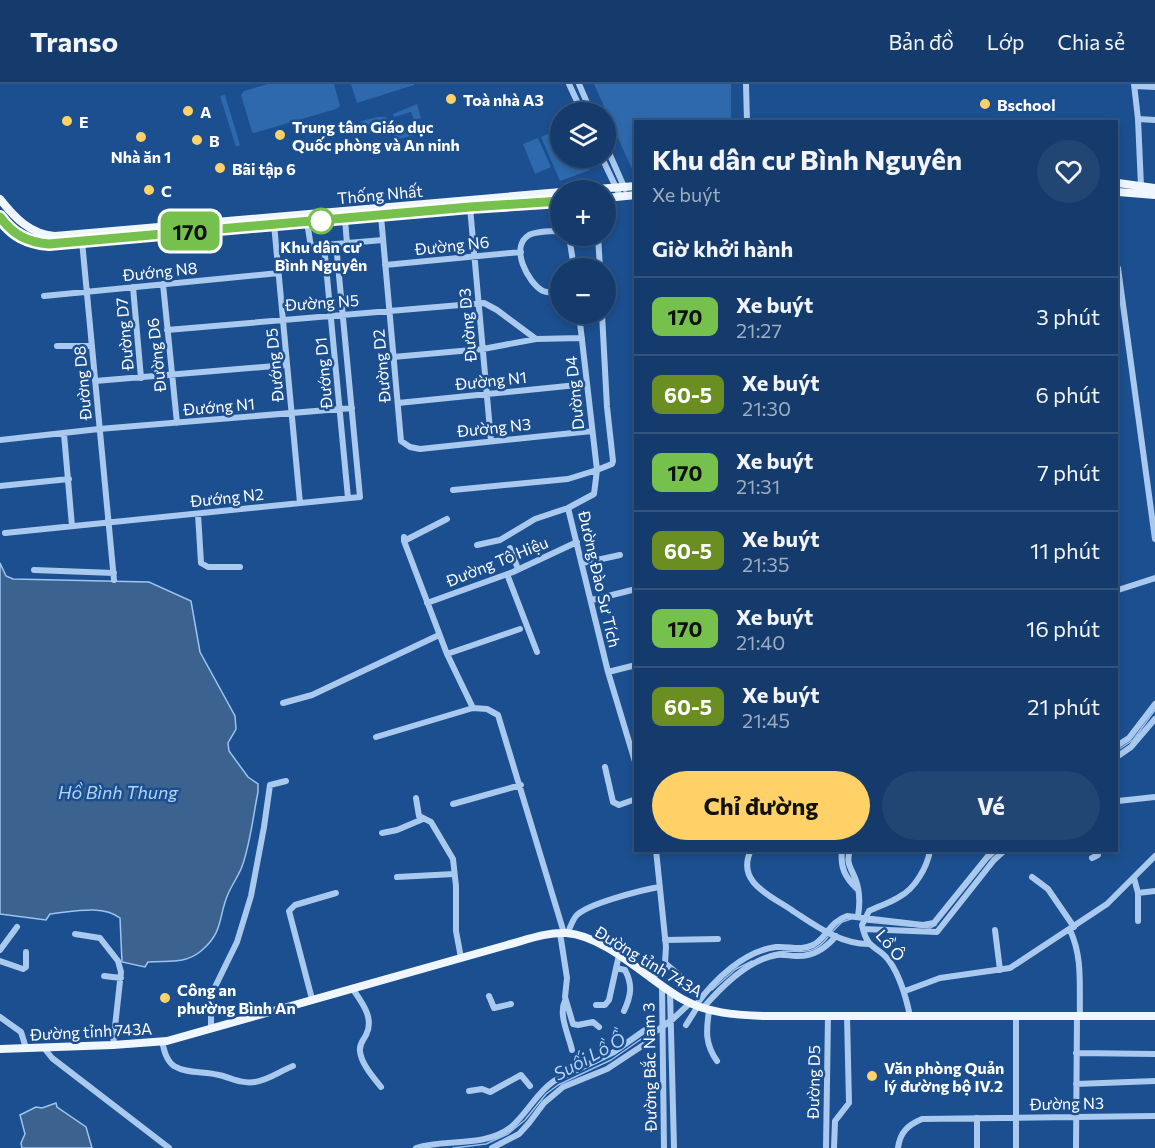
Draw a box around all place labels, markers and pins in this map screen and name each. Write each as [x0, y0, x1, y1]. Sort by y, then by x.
place label: Toà nhà A3 [463, 90, 544, 109]
marker: Toà nhà A3 [444, 92, 458, 106]
place label: Bschool [997, 95, 1056, 114]
marker: Bschool [978, 97, 992, 111]
place label: A [200, 102, 212, 121]
marker: A [181, 104, 195, 118]
place label: E [79, 112, 89, 131]
marker: E [60, 114, 74, 128]
place label: Trung tâm Giáo dục Quốc phòng và An ninh [292, 117, 460, 154]
marker: Trung tâm Giáo dục Quốc phòng và An ninh [273, 128, 287, 142]
marker: Nhà ăn 1 [134, 130, 148, 144]
place label: B [209, 131, 220, 150]
marker: B [190, 133, 204, 147]
place label: Nhà ăn 1 [111, 147, 171, 166]
place label: Bãi tập 6 [232, 159, 296, 179]
marker: Bãi tập 6 [213, 161, 227, 175]
place label: C [161, 181, 172, 200]
marker: C [142, 183, 156, 197]
marker: Khu dân cư Bình Nguyên [308, 208, 334, 234]
place label: Khu dân cư Bình Nguyên [275, 237, 367, 274]
place label: Công an phường Bình An [177, 980, 296, 1017]
marker: Công an phường Bình An [158, 991, 172, 1005]
place label: Văn phòng Quản lý đường bộ IV.2 [884, 1058, 1004, 1096]
marker: Văn phòng Quản lý đường bộ IV.2 [865, 1069, 879, 1083]

